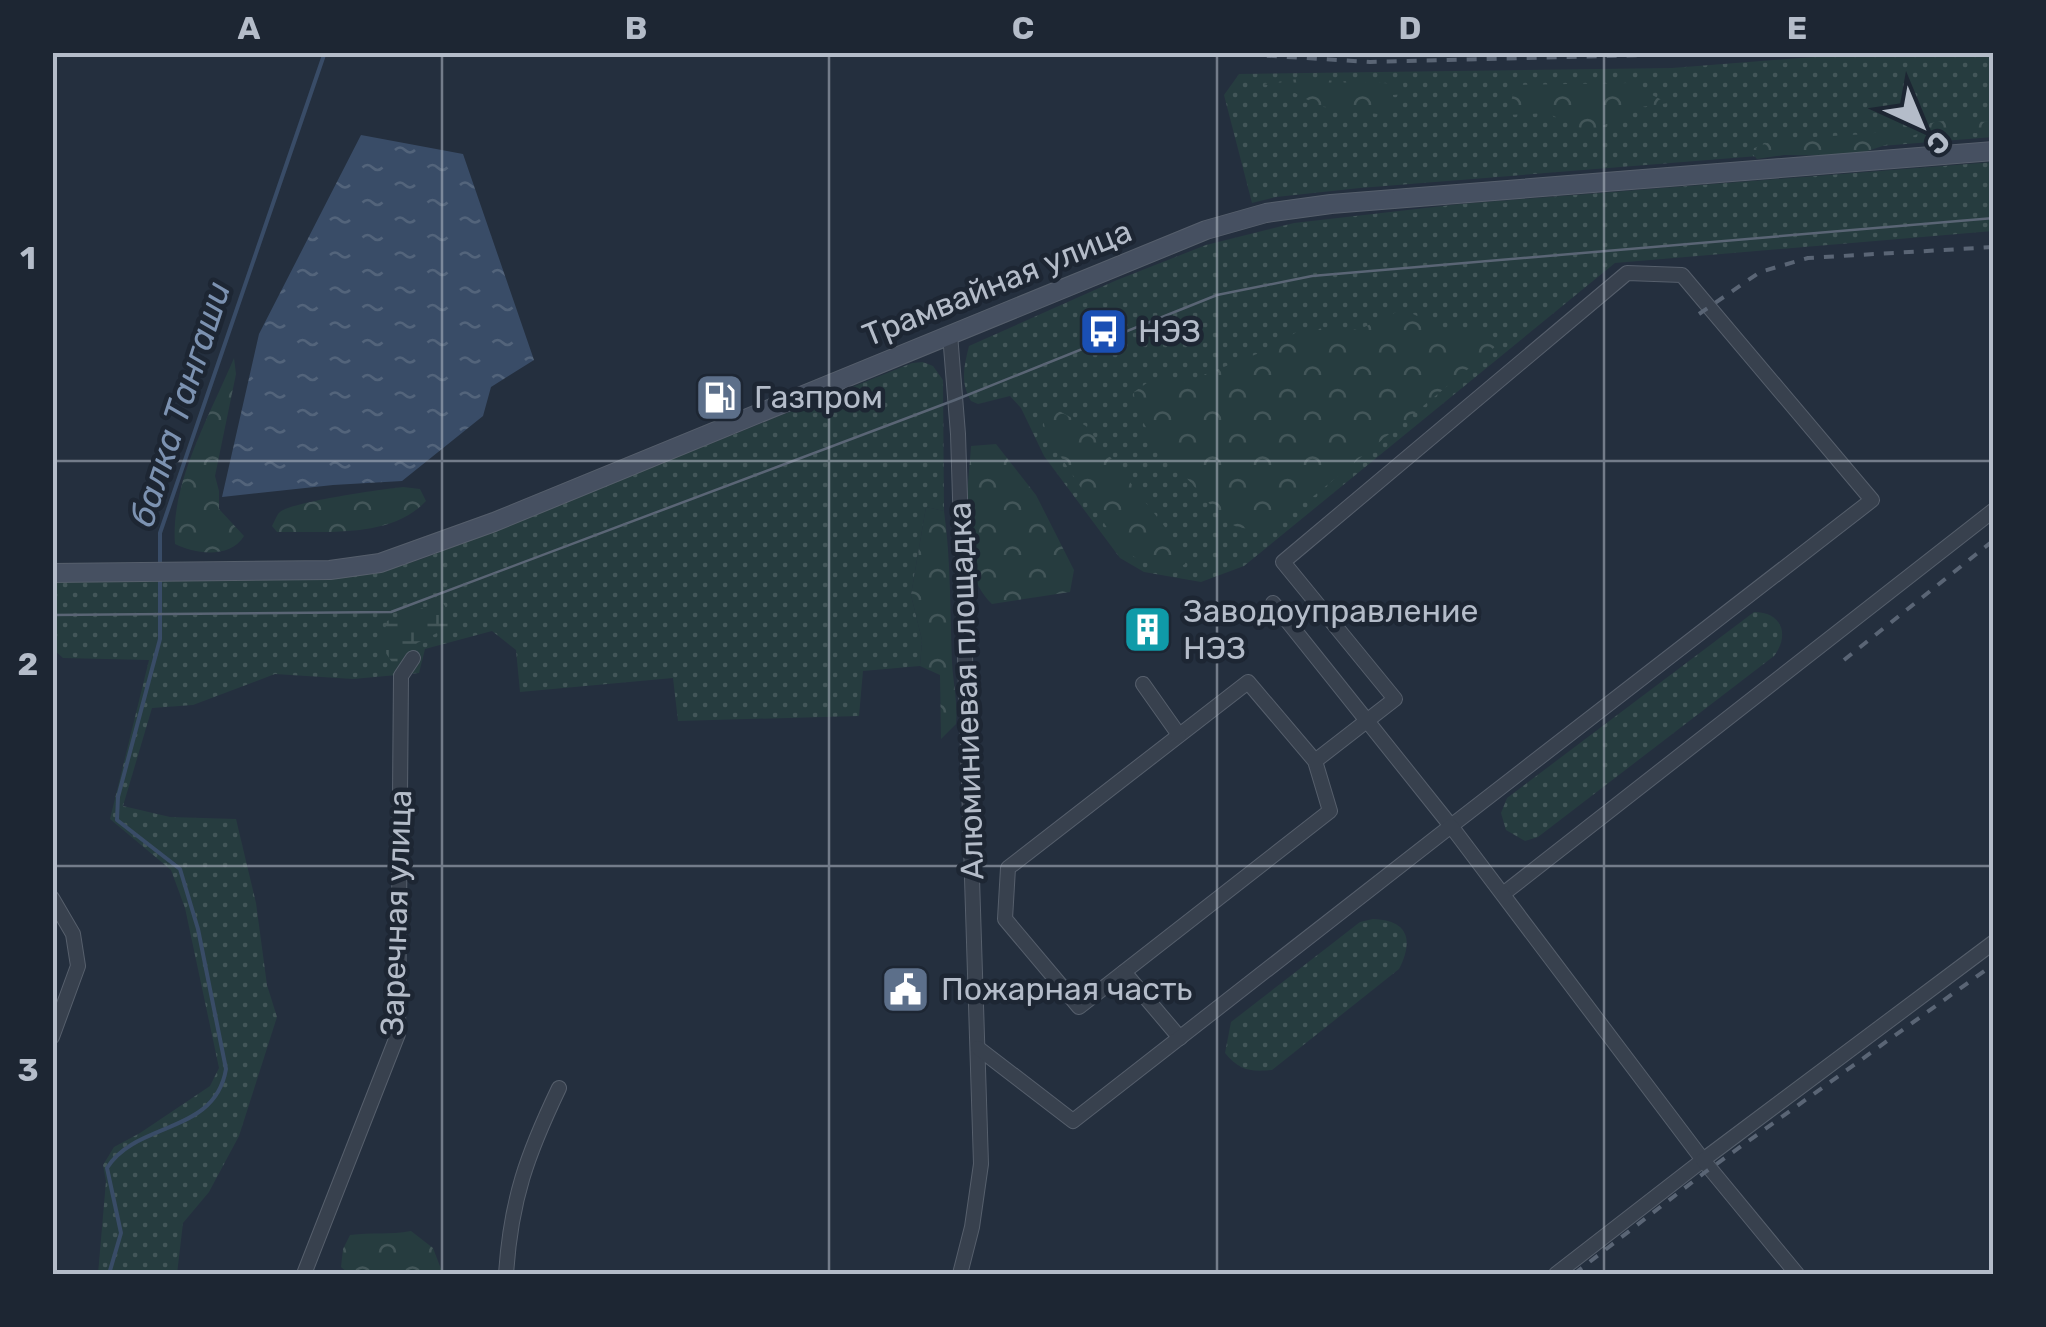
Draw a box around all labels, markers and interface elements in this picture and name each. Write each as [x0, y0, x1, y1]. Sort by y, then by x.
text: A [238, 9, 261, 47]
text: B [625, 9, 647, 47]
text: C [1012, 9, 1034, 47]
text: D [1399, 9, 1421, 47]
text: E [1787, 9, 1807, 47]
north arrow [1871, 75, 1971, 175]
text: С [1919, 124, 1957, 161]
street label: Трамвайная улица [857, 212, 1137, 354]
text: 1 [20, 239, 36, 277]
water label: балка Тангаши [121, 276, 239, 532]
bus stop icon: НЭЗ [1077, 305, 1129, 357]
place label: НЭЗ [1138, 312, 1201, 350]
fuel station icon: Газпром [693, 371, 745, 423]
place label: Газпром [754, 378, 883, 416]
street label: Алюминиевая площадка [940, 501, 992, 881]
place label: Заводоуправление НЭЗ [1183, 592, 1478, 667]
building icon: Заводоуправление НЭЗ [1122, 603, 1174, 655]
text: 2 [18, 645, 38, 683]
street label: Заречная улица [373, 789, 419, 1037]
public building icon: Пожарная часть [880, 963, 932, 1015]
place label: Пожарная часть [941, 970, 1192, 1008]
text: 3 [17, 1051, 39, 1089]

